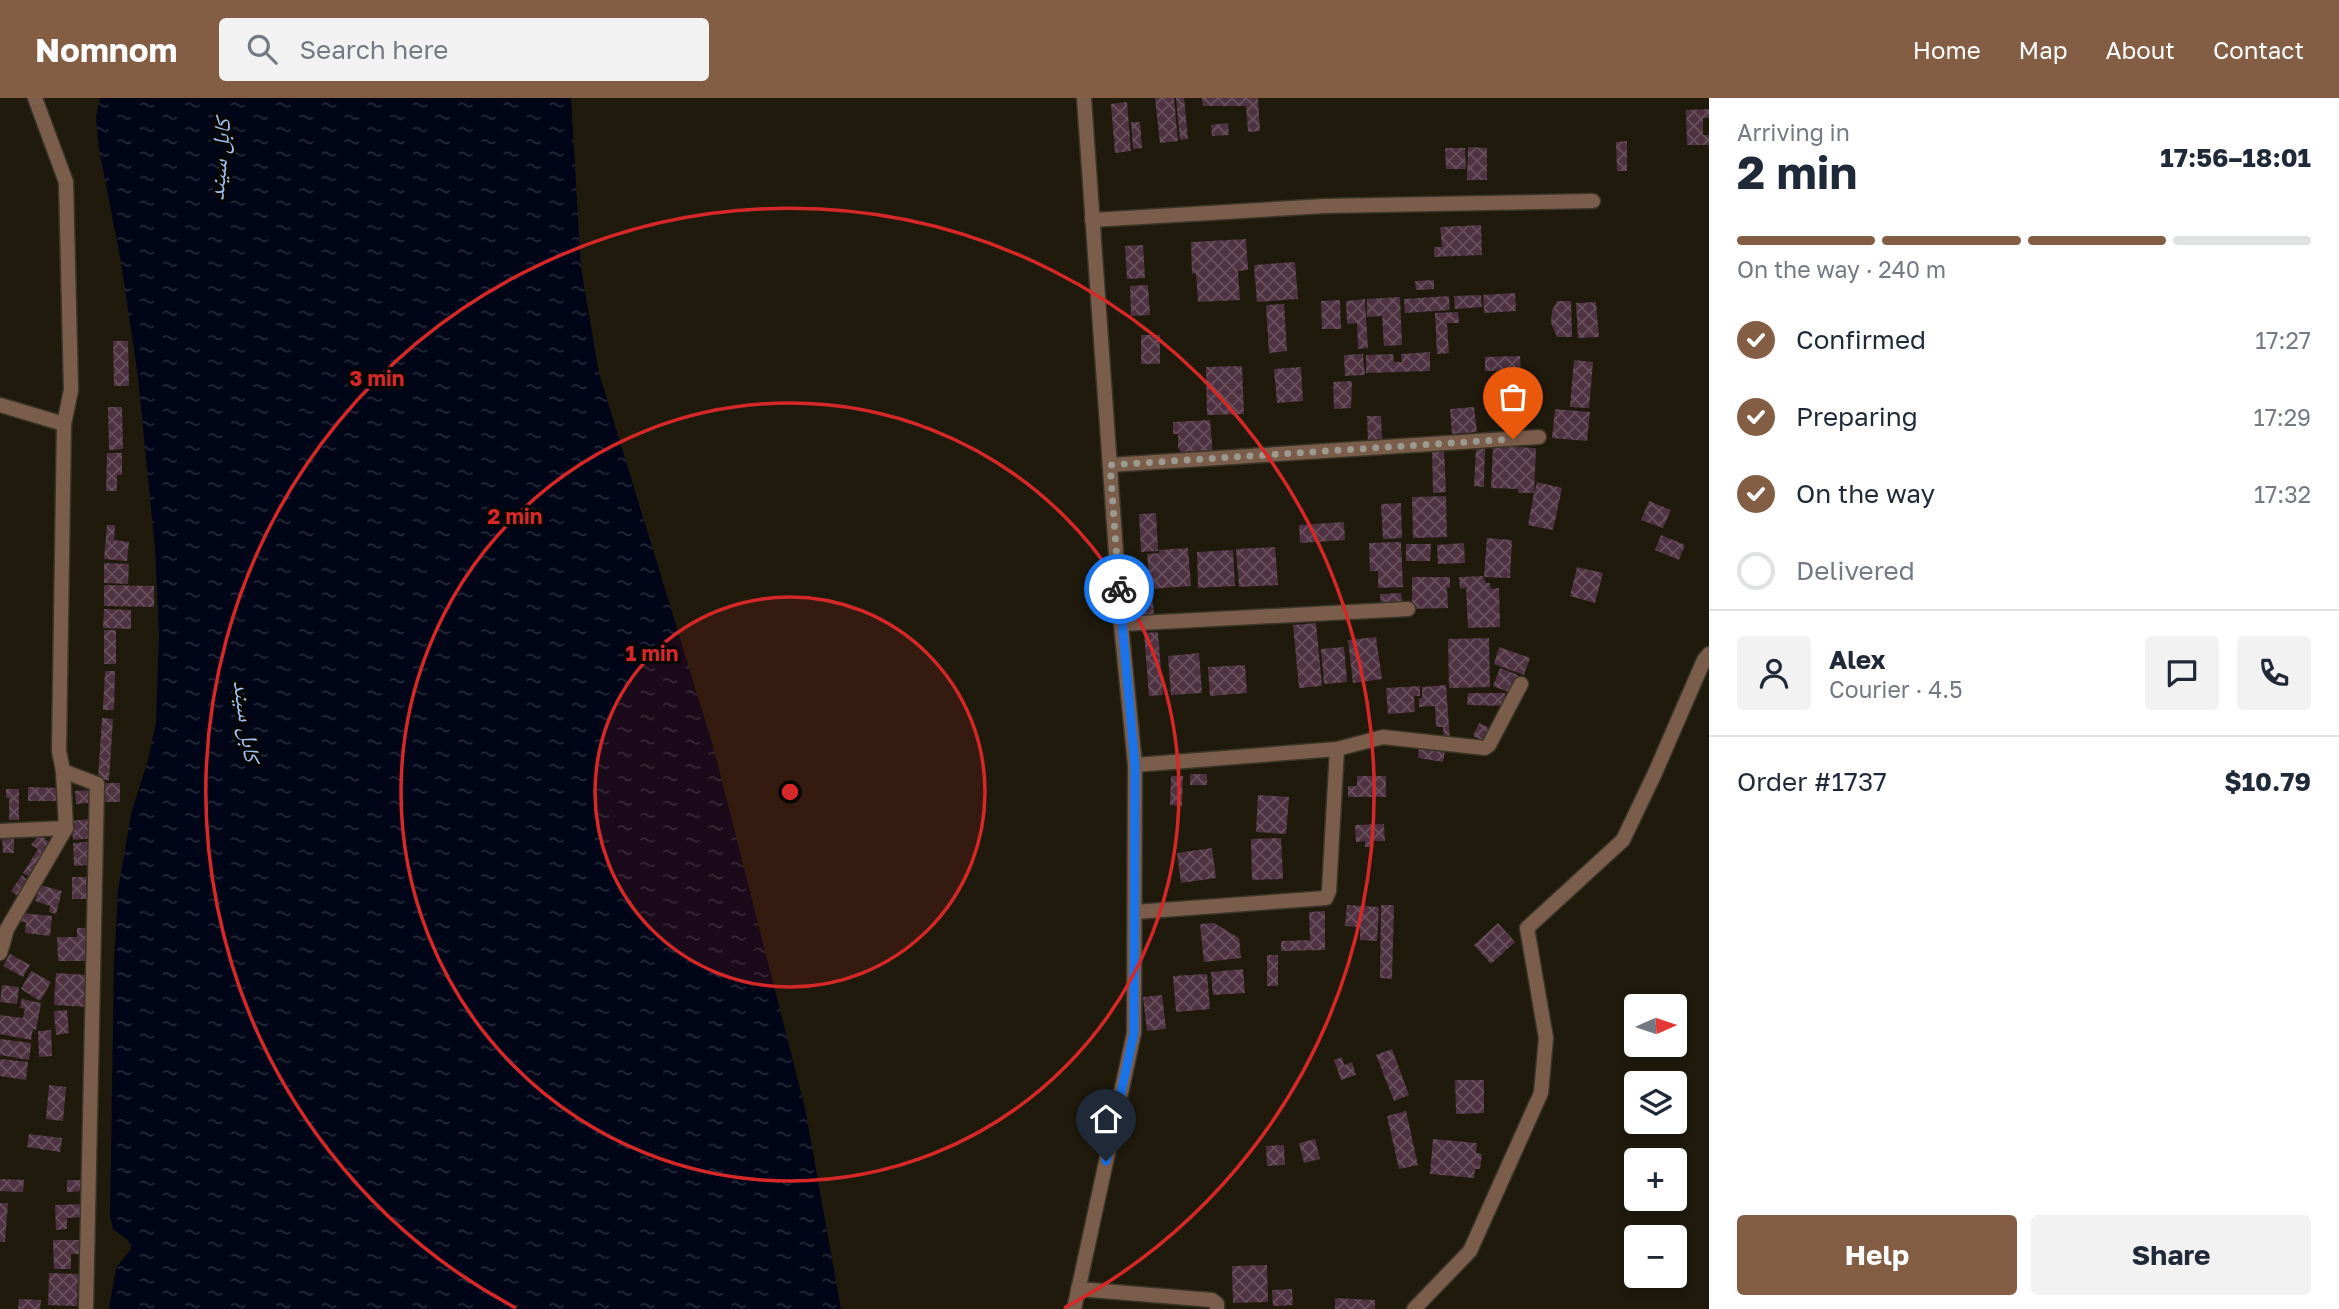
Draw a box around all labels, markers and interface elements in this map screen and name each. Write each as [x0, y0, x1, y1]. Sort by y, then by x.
search box [219, 18, 709, 81]
text: Nomnom [35, 30, 177, 69]
icon: search [243, 30, 281, 68]
text: Search here [299, 34, 448, 65]
text: Home [1913, 35, 1981, 64]
text: Map [2019, 35, 2068, 64]
text: About [2106, 35, 2175, 64]
text: Contact [2213, 35, 2304, 64]
water label: کابل سيند [200, 113, 238, 201]
text: Arriving in [1737, 118, 1850, 146]
text: 17:56–18:01 [2160, 142, 2311, 173]
text: 2 min [1737, 144, 1857, 199]
text: On the way · 240 m [1737, 255, 1946, 283]
icon: check [1737, 321, 1775, 359]
text: Confirmed [1796, 324, 1926, 355]
text: 17:27 [2255, 326, 2311, 354]
text: 3 min [350, 365, 404, 391]
pin [1483, 367, 1543, 439]
icon: bag [1494, 378, 1532, 416]
icon: check [1737, 398, 1775, 436]
text: Preparing [1796, 401, 1918, 432]
text: 17:29 [2254, 403, 2311, 431]
icon: check [1737, 475, 1775, 513]
text: On the way [1796, 478, 1935, 509]
text: 17:32 [2254, 480, 2311, 508]
text: 2 min [488, 503, 542, 529]
courier [1084, 554, 1154, 624]
text: Delivered [1796, 555, 1915, 586]
icon: bike [1100, 570, 1138, 608]
button: person [1737, 636, 1811, 710]
button: chat [2145, 636, 2219, 710]
button: phone [2237, 636, 2311, 710]
text: 1 min [626, 640, 678, 666]
text: Alex [1829, 644, 1886, 675]
text: Courier · 4.5 [1829, 675, 1962, 703]
water label: کابل سيند [226, 678, 268, 767]
text: Order #1737 [1737, 766, 1887, 797]
text: $10.79 [2224, 766, 2311, 797]
centre of rings [778, 780, 802, 804]
north arrow [1624, 994, 1687, 1057]
map controls [1624, 994, 1687, 1288]
button: layers [1624, 1071, 1687, 1134]
pin [1076, 1089, 1136, 1161]
icon: home [1087, 1100, 1125, 1138]
button: + [1624, 1148, 1687, 1211]
button: Help [1737, 1215, 2017, 1295]
button: Share [2031, 1215, 2311, 1295]
button: − [1624, 1225, 1687, 1288]

